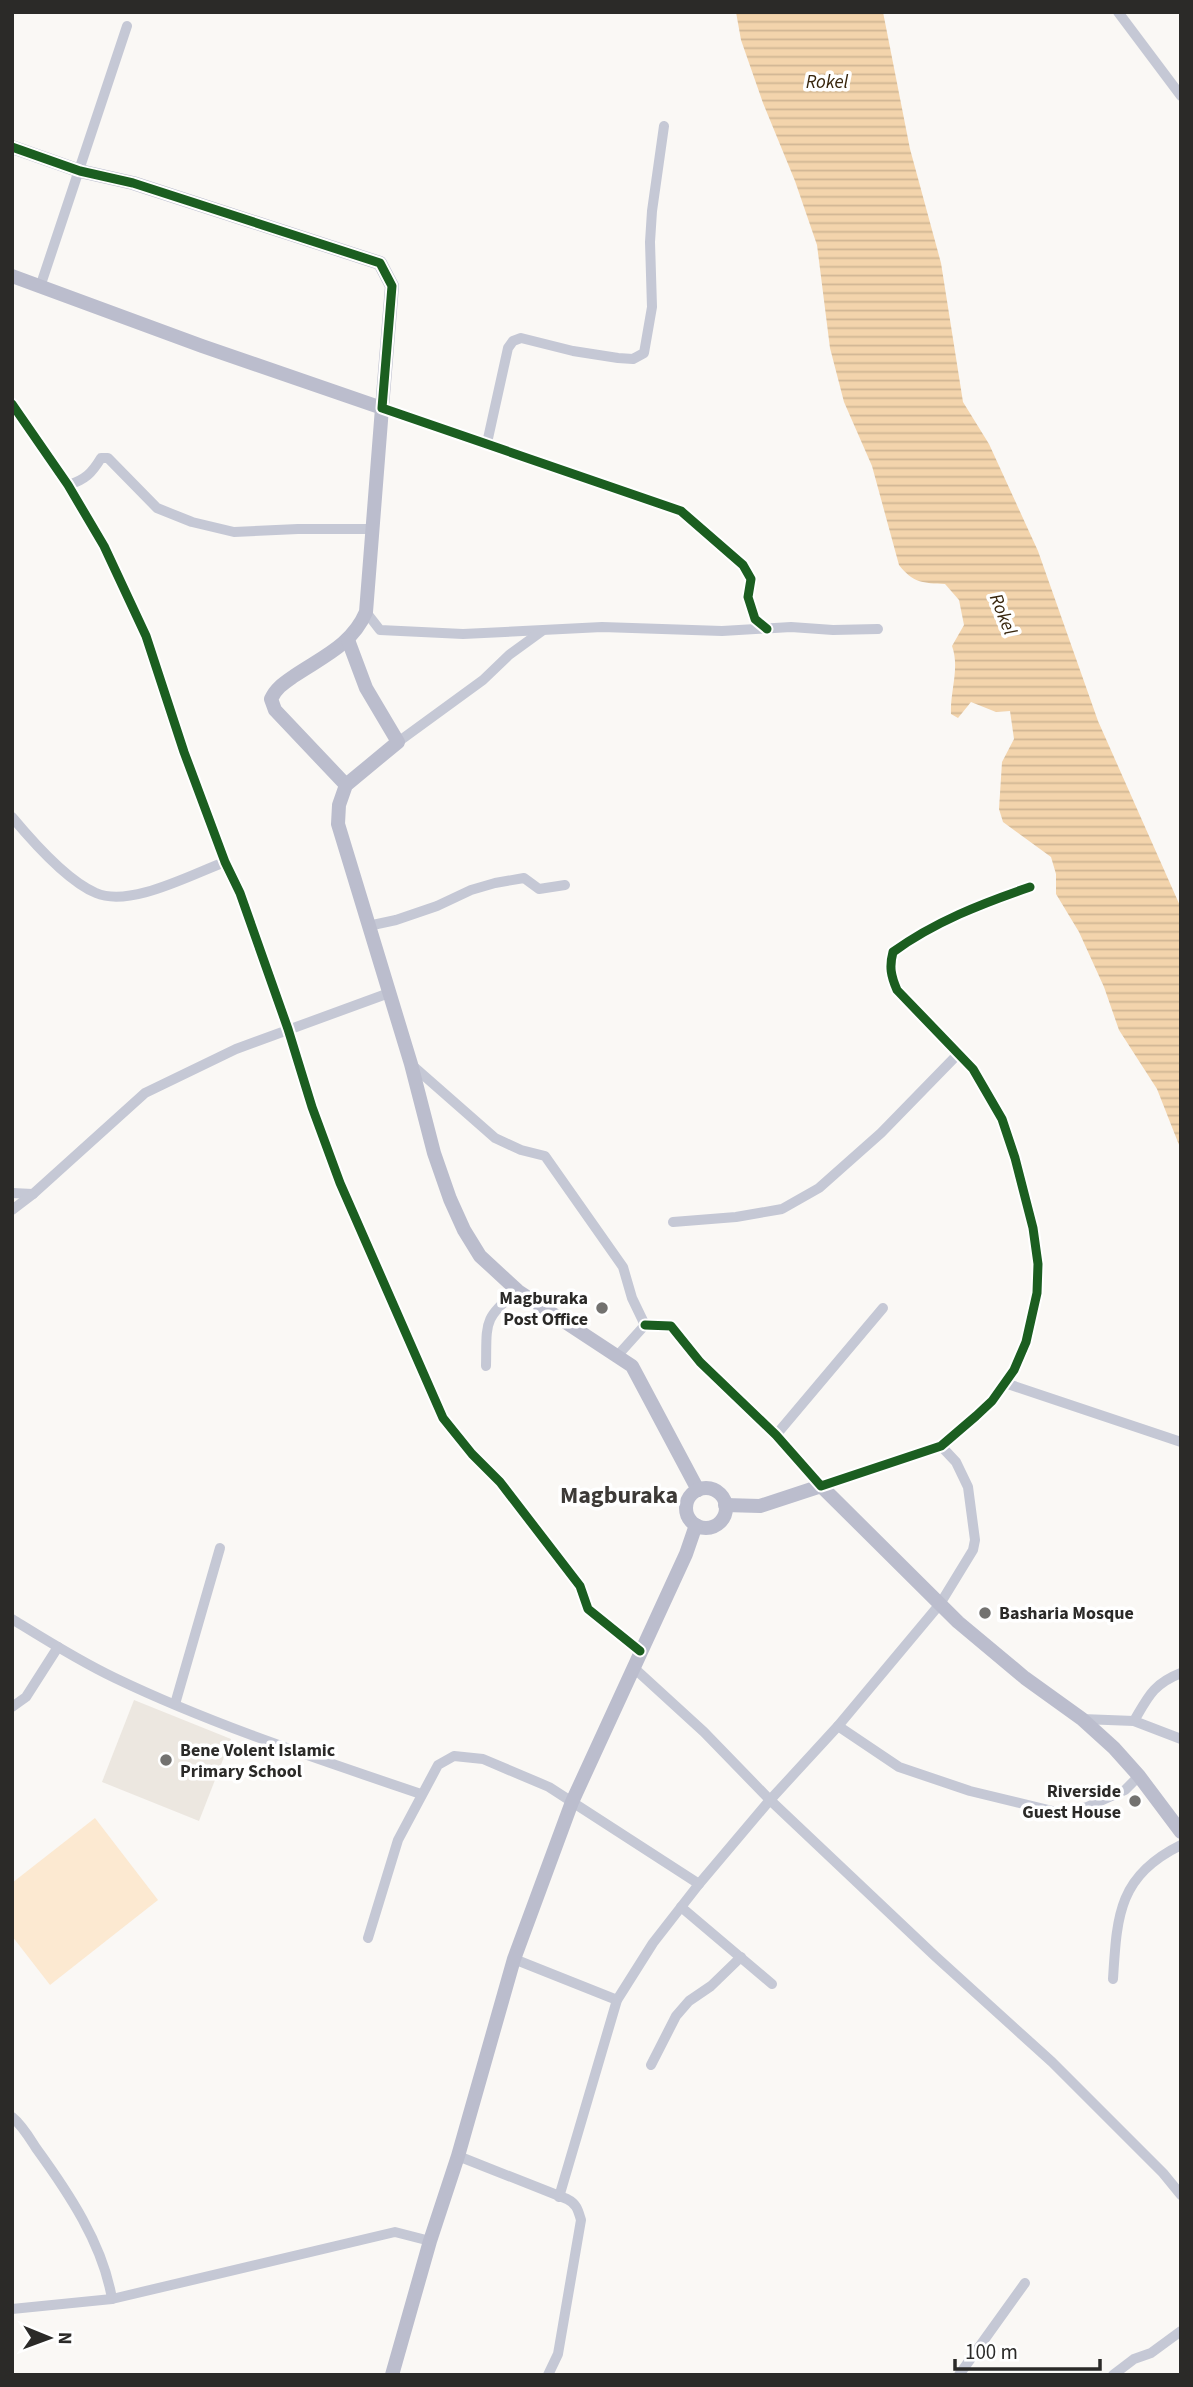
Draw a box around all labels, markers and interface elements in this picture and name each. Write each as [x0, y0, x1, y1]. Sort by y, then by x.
water label: Rokel [806, 69, 849, 96]
water label: Rokel [982, 590, 1023, 640]
place label: Magburaka Post Office [499, 1286, 588, 1332]
marker: Magburaka Post Office [594, 1300, 610, 1316]
district label: Magburaka [560, 1478, 678, 1513]
place label: Basharia Mosque [999, 1601, 1134, 1626]
marker: Basharia Mosque [977, 1605, 993, 1621]
place label: Bene Volent Islamic Primary School [180, 1738, 336, 1784]
marker: Bene Volent Islamic Primary School [158, 1752, 174, 1768]
place label: Riverside Guest House [1022, 1779, 1121, 1825]
marker: Riverside Guest House [1127, 1793, 1143, 1809]
north arrow [14, 2303, 84, 2373]
scale bar [955, 2328, 1100, 2372]
text: N [51, 2332, 78, 2345]
text: 100 m [965, 2337, 1018, 2367]

